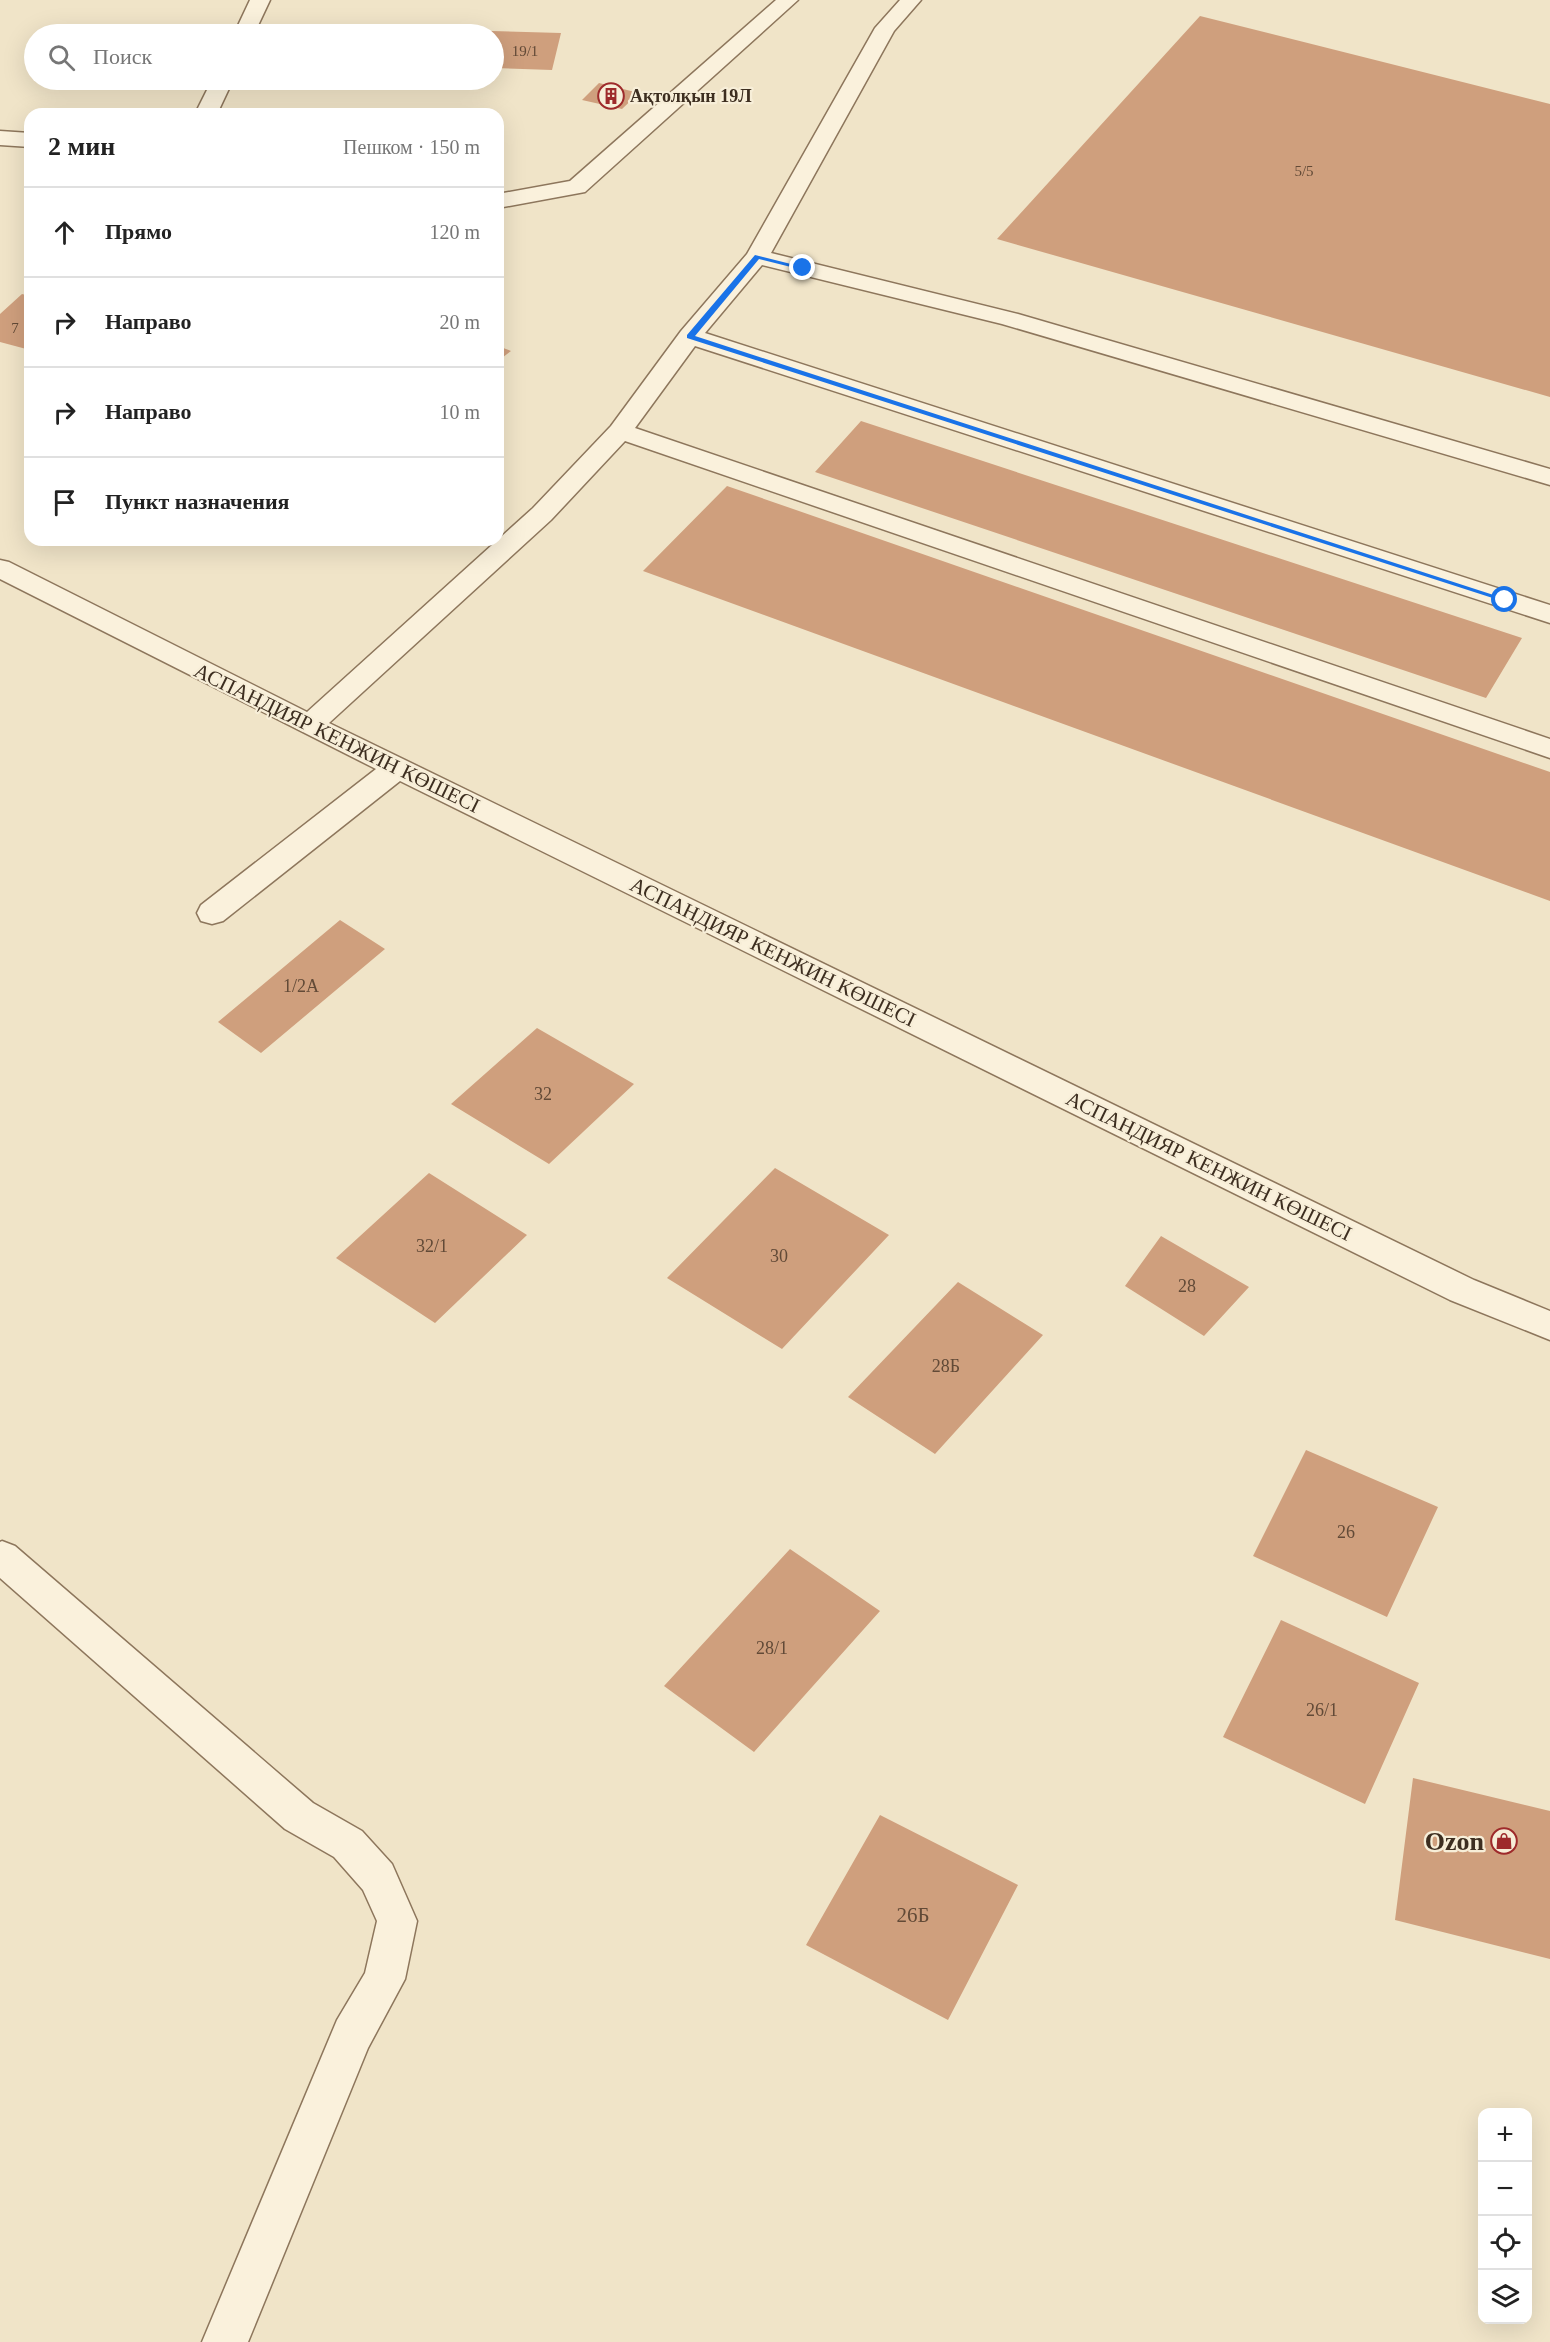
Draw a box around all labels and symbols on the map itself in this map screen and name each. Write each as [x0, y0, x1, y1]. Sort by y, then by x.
house number: 19/1 [512, 43, 538, 59]
building icon: Ақтолқын 19Л [596, 81, 626, 111]
place label: Ақтолқын 19Л [630, 86, 752, 106]
house number: 5/5 [1294, 163, 1314, 179]
route end [789, 254, 815, 280]
house number: 7 [11, 320, 19, 336]
route start [1491, 586, 1517, 612]
street label: АСПАНДИЯР КЕНЖИН КӨШЕСІ [190, 658, 484, 818]
street label: АСПАНДИЯР КЕНЖИН КӨШЕСІ [626, 872, 920, 1032]
house number: 1/2А [283, 976, 319, 996]
house number: 32 [534, 1084, 552, 1104]
street label: АСПАНДИЯР КЕНЖИН КӨШЕСІ [1062, 1086, 1356, 1246]
house number: 32/1 [416, 1236, 448, 1256]
house number: 30 [770, 1246, 788, 1266]
house number: 28 [1178, 1276, 1196, 1296]
house number: 28Б [932, 1356, 960, 1376]
house number: 26 [1337, 1522, 1355, 1542]
house number: 28/1 [756, 1638, 788, 1658]
house number: 26/1 [1306, 1700, 1338, 1720]
shop icon: Ozon [1489, 1826, 1519, 1856]
place label: Ozon [1425, 1827, 1485, 1856]
house number: 26Б [896, 1903, 930, 1927]

